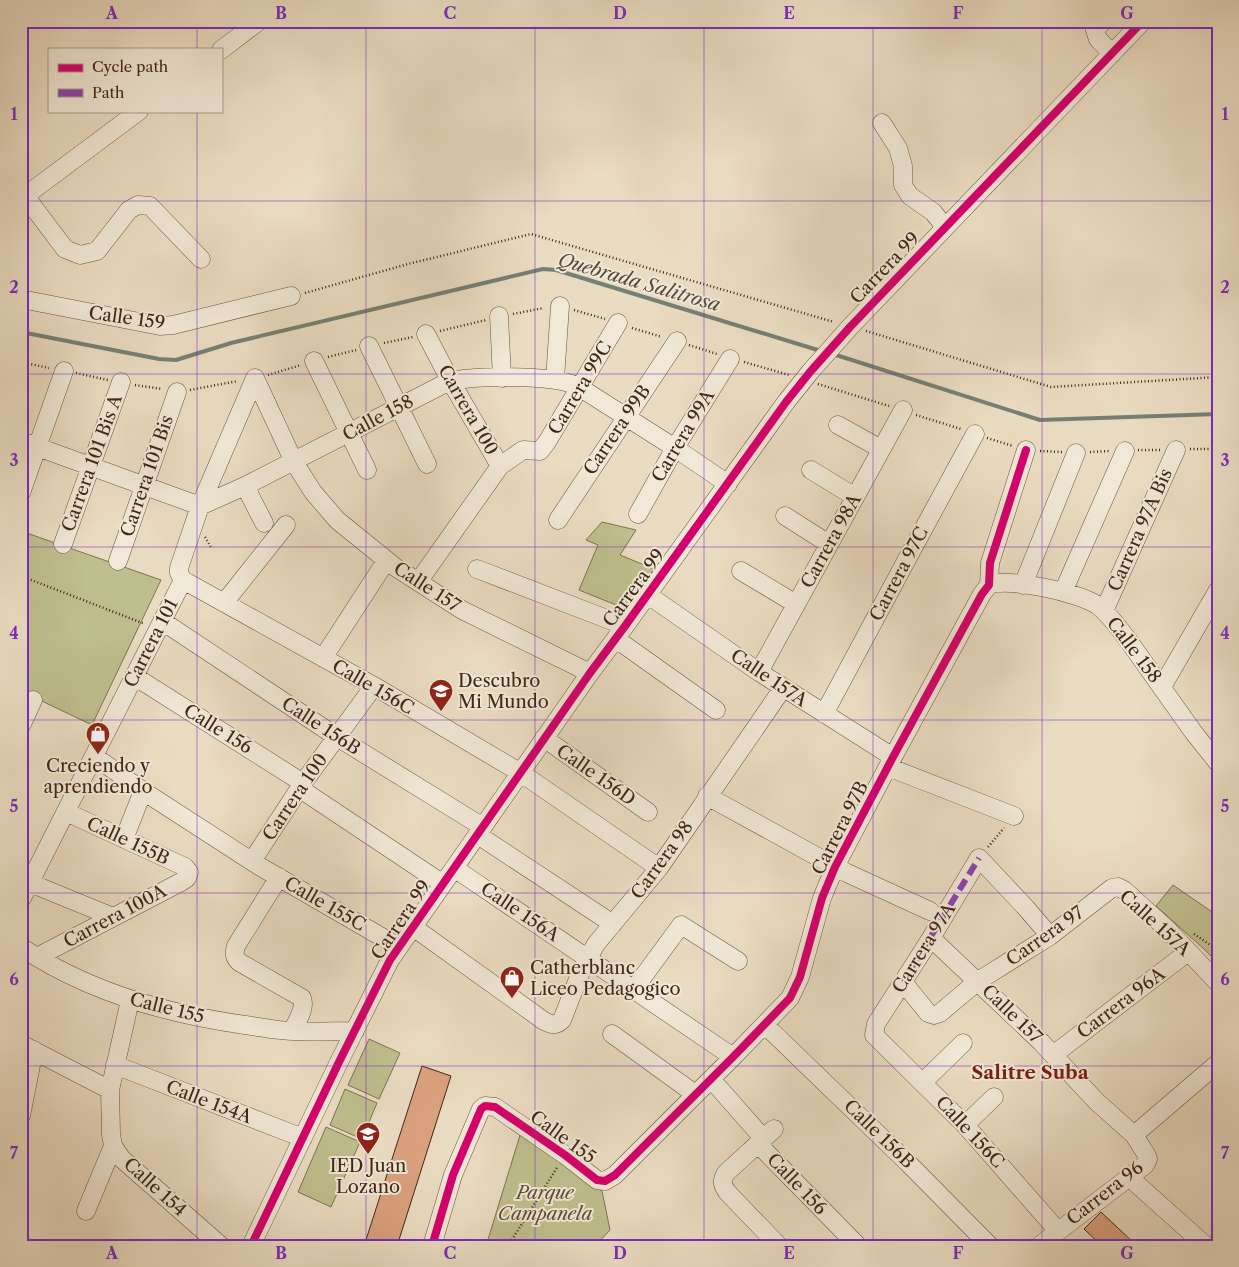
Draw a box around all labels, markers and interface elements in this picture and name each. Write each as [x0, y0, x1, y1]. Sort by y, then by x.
text: A [105, 3, 119, 23]
text: B [275, 3, 287, 23]
text: C [444, 3, 456, 23]
text: D [613, 3, 627, 23]
text: E [783, 3, 795, 23]
text: F [953, 3, 964, 23]
text: G [1120, 3, 1134, 23]
legend [48, 48, 222, 112]
text: Cycle path [92, 57, 169, 76]
text: Path [92, 83, 125, 102]
text: 1 [10, 104, 18, 124]
text: 1 [1221, 104, 1229, 124]
street label: Carrera 99 [845, 228, 925, 308]
water label: Quebrada Salitrosa [555, 248, 723, 316]
text: 2 [9, 277, 19, 297]
text: 2 [1220, 277, 1230, 297]
street label: Calle 159 [87, 302, 167, 334]
street label: Carrera 99C [544, 337, 616, 439]
street label: Carrera 100 [433, 361, 503, 459]
street label: Carrera 99B [579, 381, 655, 479]
street label: Carrera 99A [647, 385, 719, 486]
street label: Calle 158 [339, 390, 417, 446]
street label: Carrera 101 Bis A [57, 391, 127, 535]
street label: Carrera 101 Bis [116, 412, 178, 540]
text: 3 [9, 450, 19, 470]
text: 3 [1220, 450, 1230, 470]
street label: Carrera 97A Bis [1103, 465, 1177, 595]
street label: Carrera 98A [796, 489, 866, 592]
street label: Carrera 97C [865, 523, 933, 625]
street label: Carrera 99 [598, 545, 670, 631]
street label: Calle 157 [389, 557, 465, 617]
street label: Carrera 101 [119, 595, 183, 691]
street label: Calle 158 [1102, 613, 1166, 687]
text: 4 [9, 623, 19, 643]
text: 4 [1220, 623, 1230, 643]
street label: Calle 157A [726, 644, 812, 712]
street label: Calle 156C [328, 655, 418, 719]
place label: Descubro Mi Mundo [458, 670, 549, 713]
school or university icon: Descubro Mi Mundo [428, 678, 454, 712]
street label: Calle 156B [278, 692, 364, 760]
street label: Calle 156 [180, 699, 256, 759]
shop icon: Creciendo y aprendiendo [85, 721, 111, 755]
street label: Calle 156D [552, 740, 640, 810]
street label: Carrera 100 [258, 749, 332, 845]
place label: Creciendo y aprendiendo [43, 755, 153, 798]
street label: Carrera 97B [807, 778, 873, 878]
text: 5 [10, 796, 19, 816]
text: 5 [1221, 796, 1230, 816]
street label: Calle 155B [83, 812, 173, 870]
street label: Carrera 98 [626, 817, 698, 903]
street label: Calle 155C [281, 872, 369, 936]
street label: Carrera 99 [366, 876, 436, 964]
street label: Calle 156A [476, 878, 564, 947]
street label: Carrera 100A [60, 879, 171, 952]
street label: Calle 157A [1115, 885, 1195, 961]
street label: Carrera 97A [888, 898, 961, 997]
street label: Carrera 97 [1002, 901, 1088, 971]
place label: Catherblanc Liceo Pedagogico [530, 957, 681, 1000]
street label: Carrera 96A [1073, 962, 1170, 1043]
shop icon: Catherblanc Liceo Pedagogico [499, 965, 525, 999]
text: 6 [9, 969, 19, 989]
text: 6 [1220, 969, 1230, 989]
street label: Calle 157 [977, 980, 1047, 1048]
street label: Calle 155 [127, 988, 207, 1028]
district label: Salitre Suba [971, 1061, 1090, 1084]
street label: Calle 154A [163, 1076, 256, 1129]
street label: Calle 156C [931, 1091, 1009, 1173]
street label: Calle 156B [839, 1095, 919, 1173]
street label: Calle 155 [526, 1106, 600, 1168]
school or university icon: IED Juan Lozano [355, 1121, 381, 1155]
text: 7 [10, 1143, 19, 1163]
text: 7 [1221, 1143, 1230, 1163]
street label: Calle 156 [762, 1149, 832, 1219]
street label: Calle 154 [119, 1153, 191, 1221]
place label: IED Juan Lozano [330, 1155, 406, 1198]
street label: Carrera 96 [1062, 1156, 1148, 1230]
park label: Parque Campanela [498, 1182, 592, 1225]
text: A [105, 1243, 119, 1263]
text: B [275, 1243, 287, 1263]
text: C [444, 1243, 456, 1263]
text: D [613, 1243, 627, 1263]
text: E [783, 1243, 795, 1263]
text: F [953, 1243, 964, 1263]
text: G [1120, 1243, 1134, 1263]

